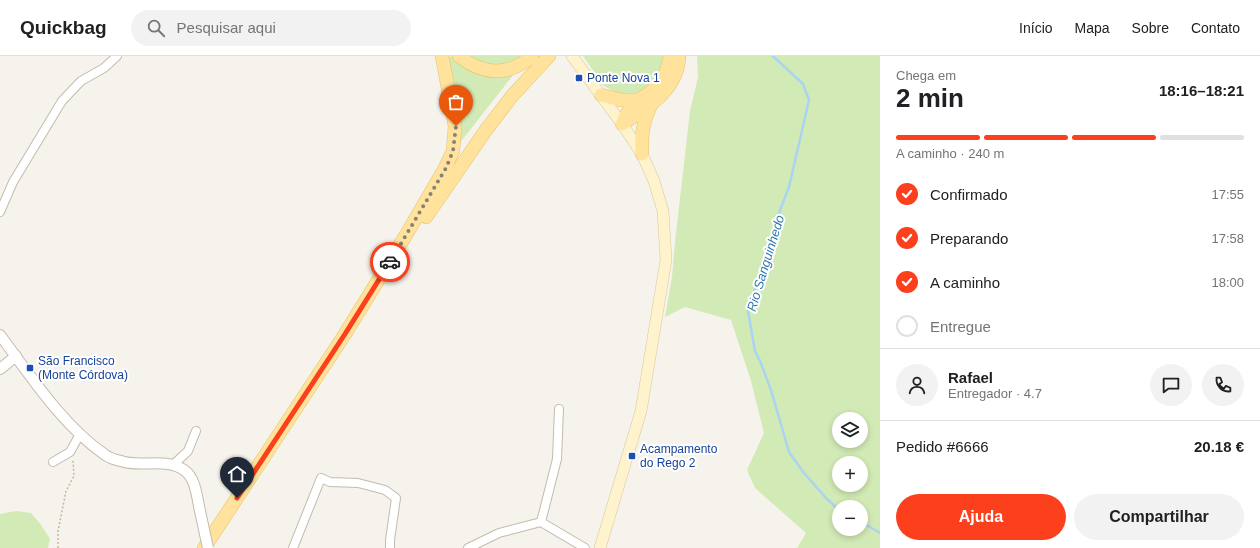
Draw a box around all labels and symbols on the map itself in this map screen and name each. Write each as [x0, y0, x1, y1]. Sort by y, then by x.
place label: Ponte Nova 1 [587, 71, 660, 85]
marker: Ponte Nova 1 [574, 73, 584, 83]
pin [439, 85, 473, 126]
water label: Rio Sanguinhedo [744, 213, 787, 313]
courier [370, 242, 410, 282]
place label: São Francisco (Monte Córdova) [38, 354, 128, 382]
marker: São Francisco (Monte Córdova) [25, 363, 35, 373]
place label: Acampamento do Rego 2 [640, 442, 718, 470]
marker: Acampamento do Rego 2 [627, 451, 637, 461]
pin [220, 457, 254, 498]

